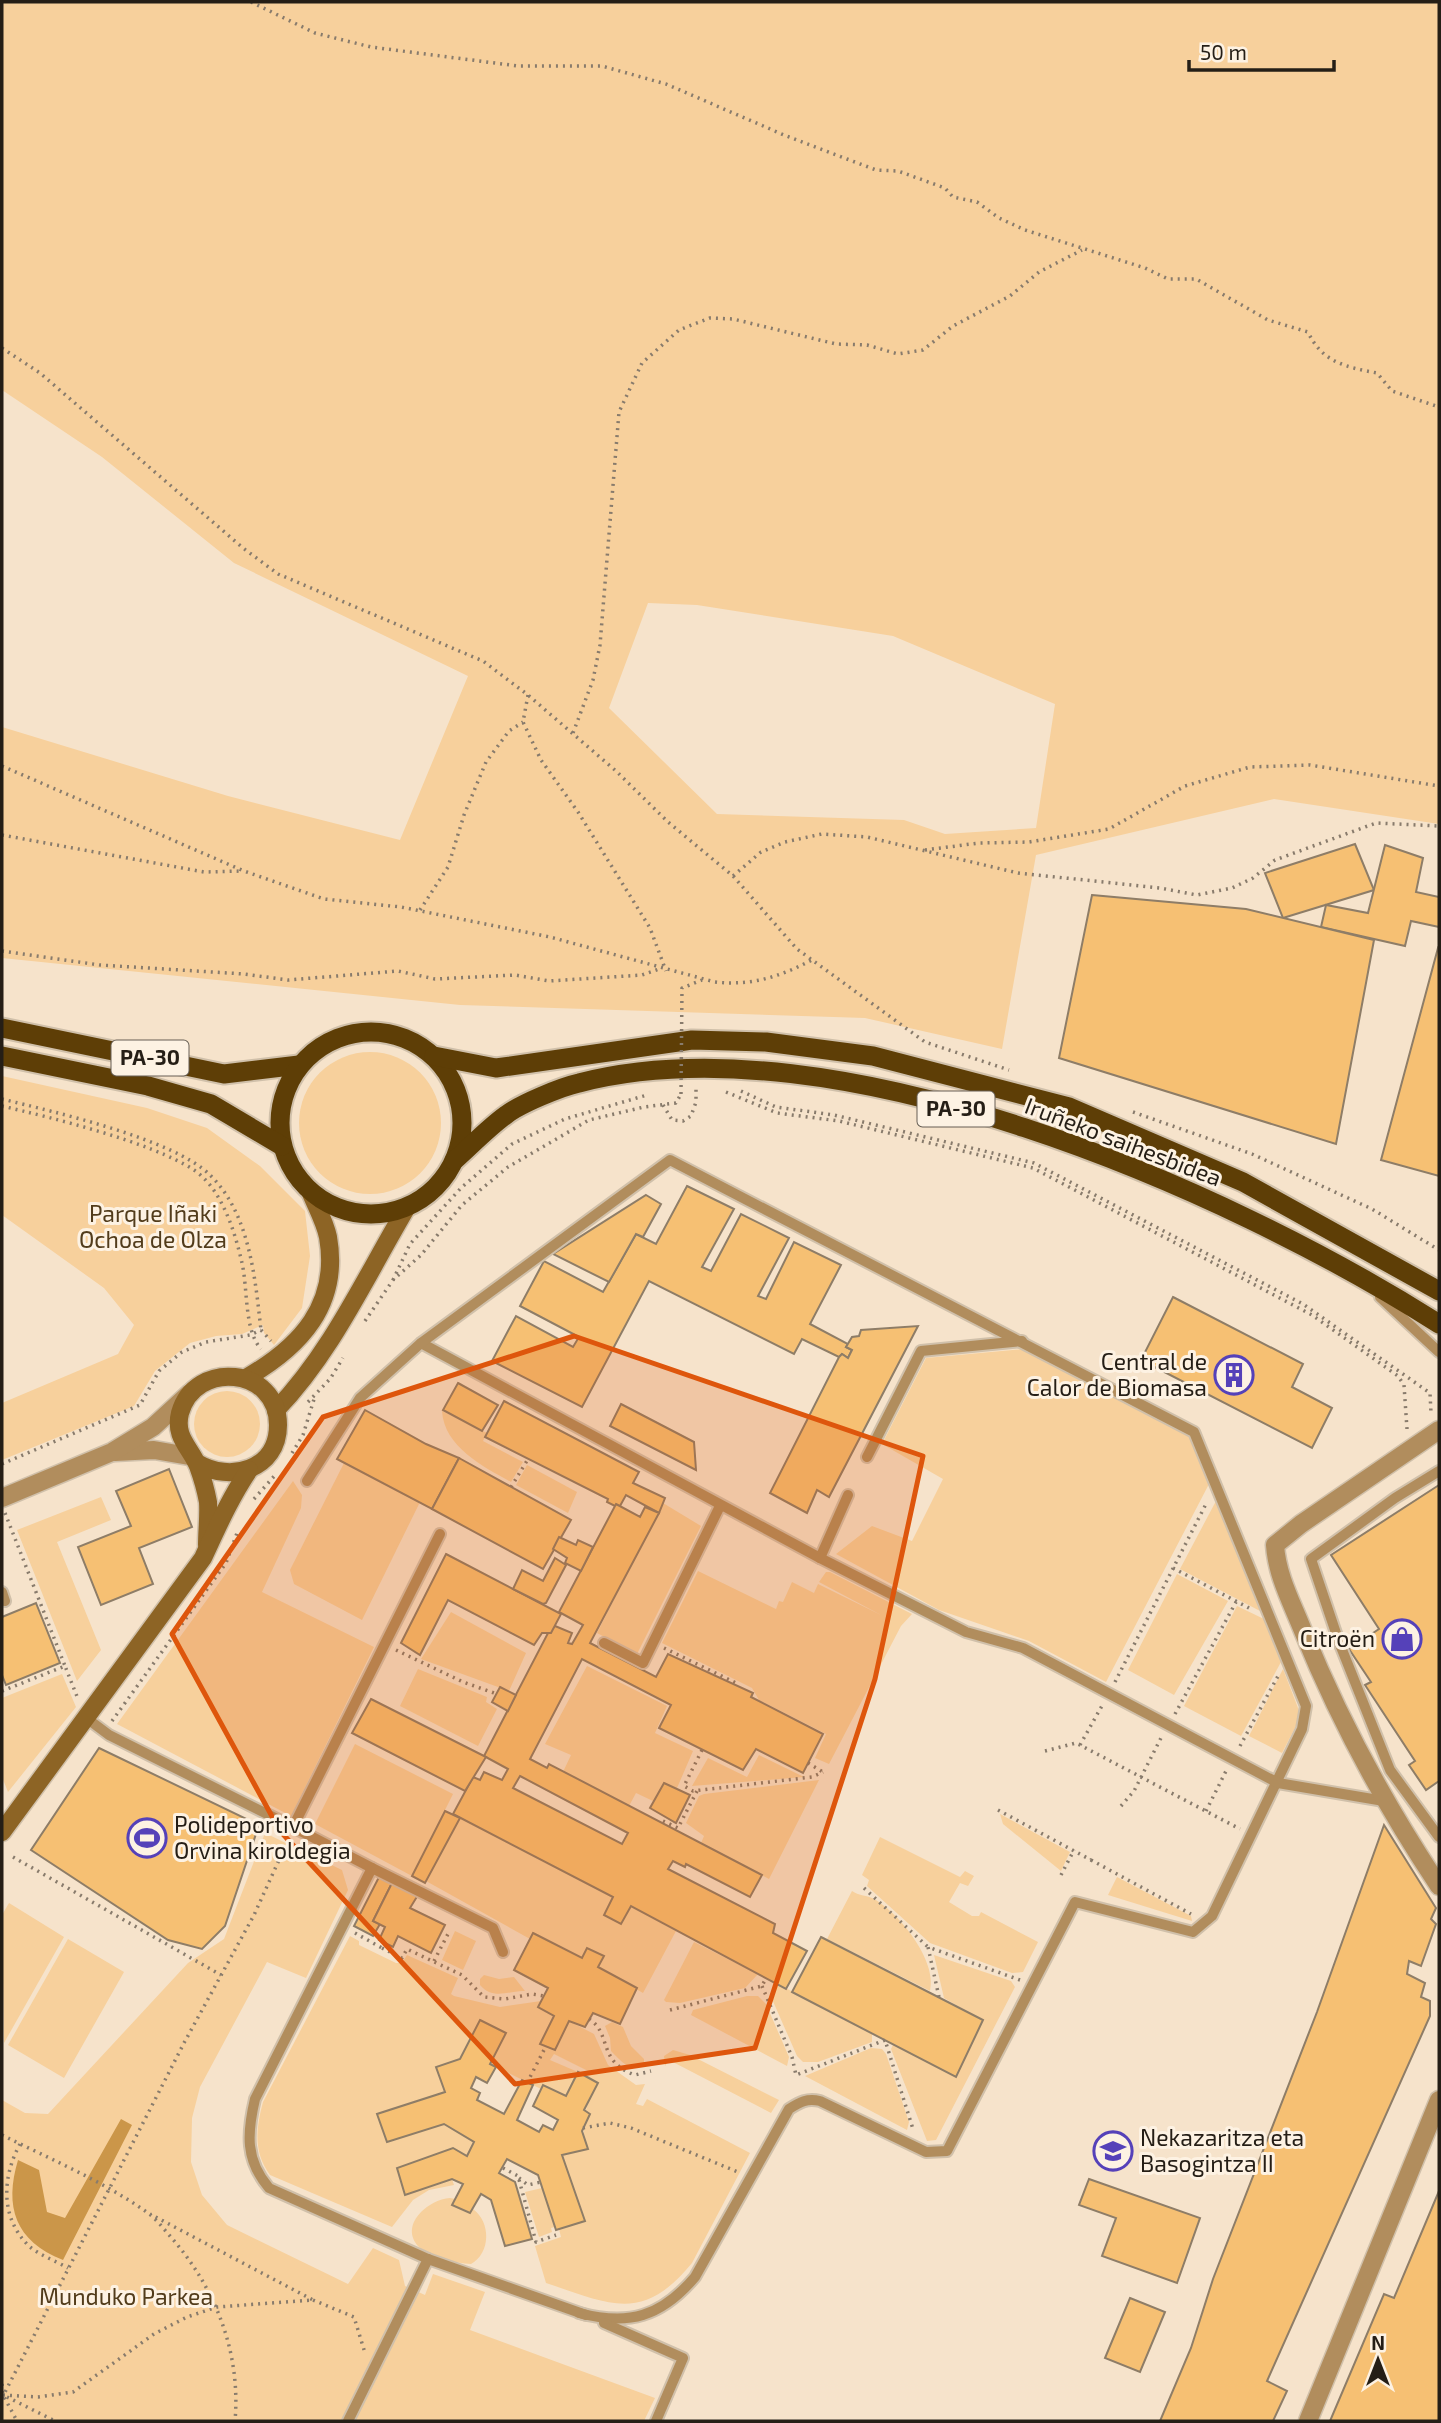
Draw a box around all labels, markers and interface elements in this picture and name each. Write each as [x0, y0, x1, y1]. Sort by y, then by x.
scale bar [1189, 28, 1334, 72]
text: 50 m [1200, 39, 1247, 64]
road number: PA-30 [111, 1040, 188, 1076]
street label: Iruñeko saihesbidea [1021, 1091, 1225, 1191]
road number: PA-30 [918, 1092, 995, 1126]
park label: Parque Iñaki Ochoa de Olza [79, 1199, 227, 1253]
place label: Central de Calor de Biomasa [1027, 1347, 1207, 1401]
building icon: Central de Calor de Biomasa [1213, 1354, 1255, 1396]
shop icon: Citroën [1381, 1618, 1423, 1660]
place label: Citroën [1300, 1624, 1375, 1652]
place label: Polideportivo Orvina kiroldegia [174, 1810, 351, 1864]
sports icon: Polideportivo Orvina kiroldegia [126, 1817, 168, 1859]
place label: Nekazaritza eta Basogintza II [1140, 2123, 1304, 2177]
school or university icon: Nekazaritza eta Basogintza II [1092, 2130, 1134, 2172]
park label: Munduko Parkea [39, 2282, 213, 2310]
north arrow [1343, 2325, 1413, 2395]
text: N [1371, 2331, 1385, 2354]

